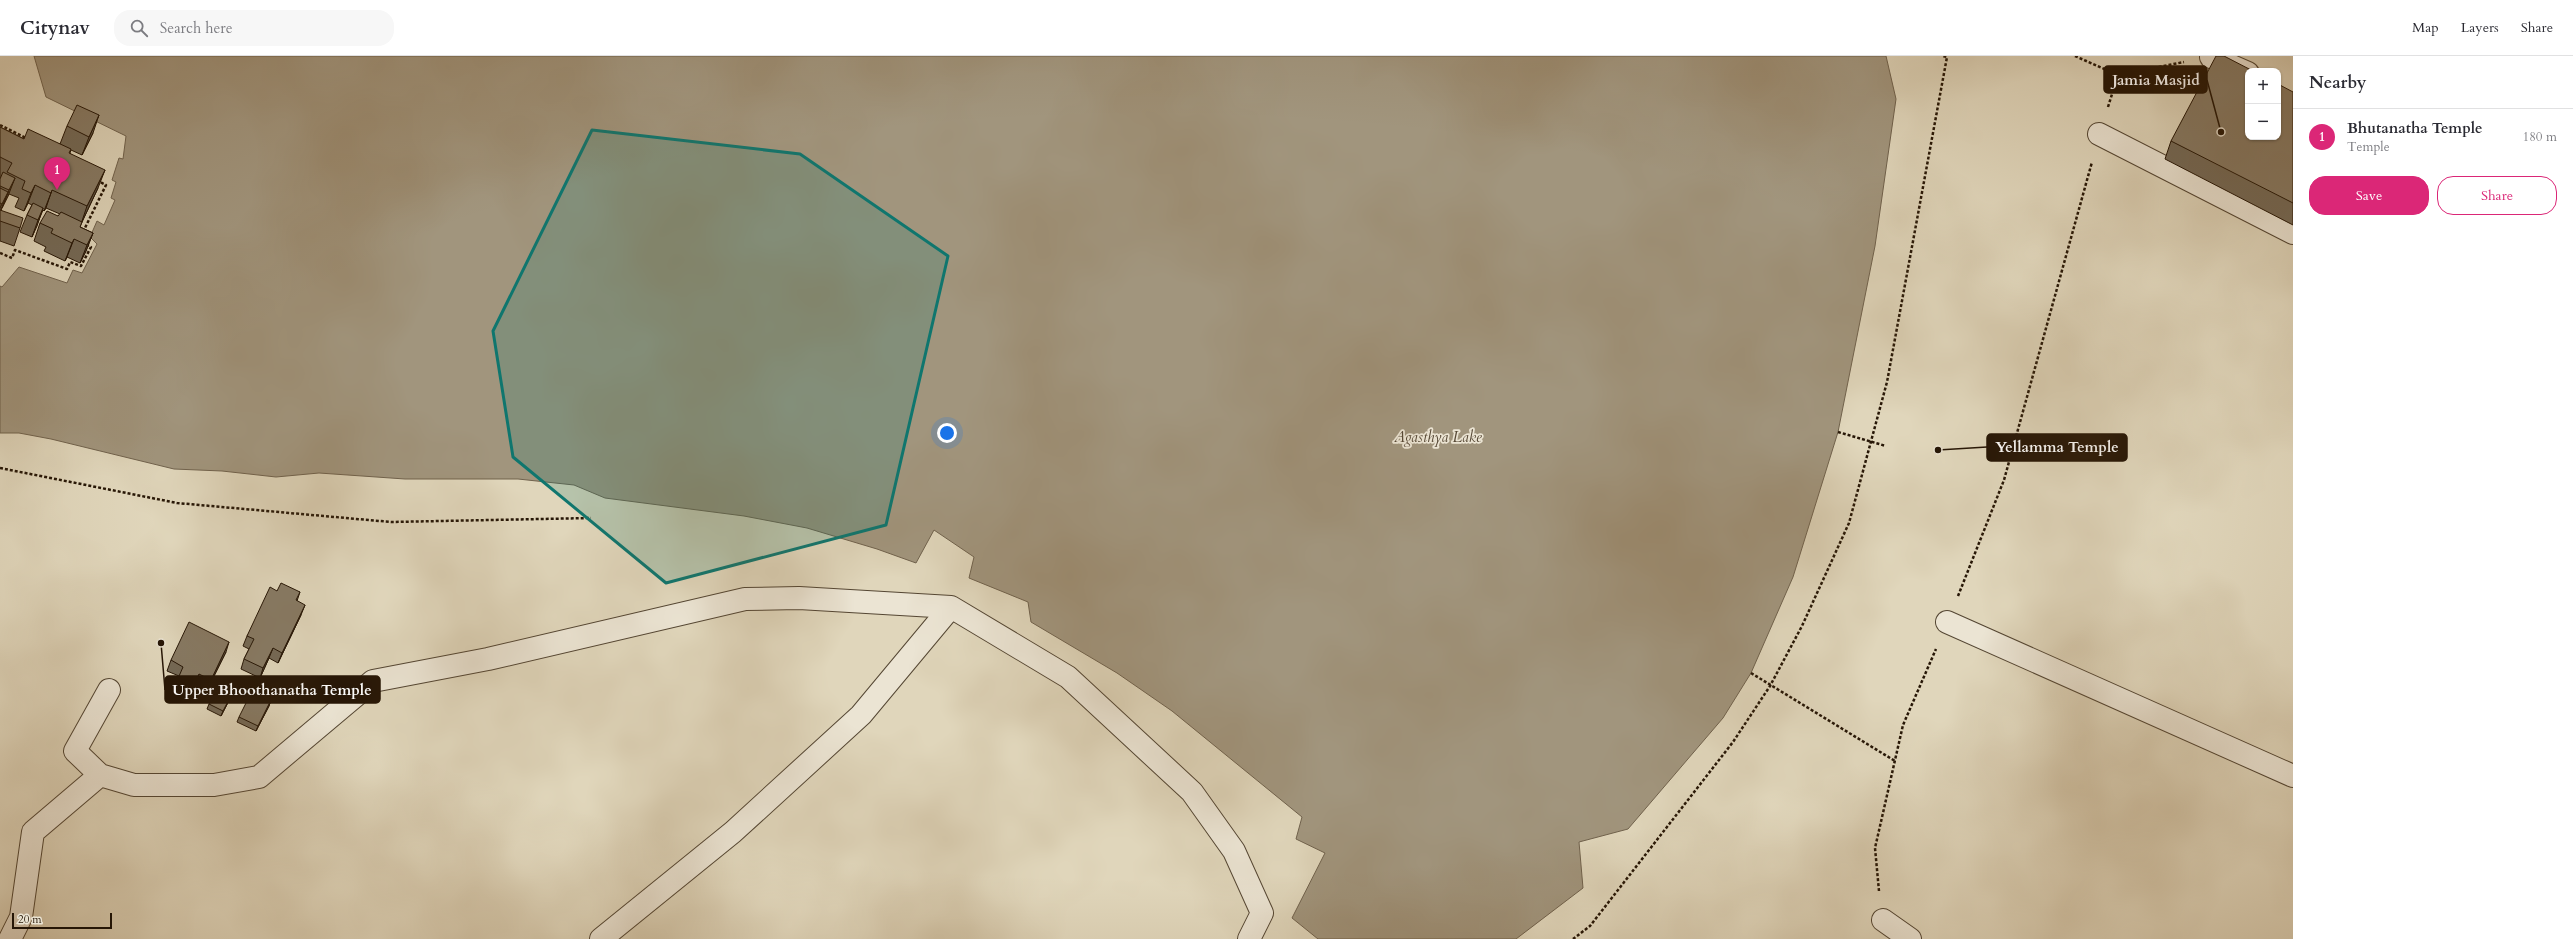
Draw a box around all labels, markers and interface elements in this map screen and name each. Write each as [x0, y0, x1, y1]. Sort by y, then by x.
search box [114, 10, 394, 46]
text: Citynav [20, 15, 90, 41]
icon: search [128, 17, 150, 39]
text: Search here [160, 18, 233, 38]
text: Map [2412, 18, 2439, 37]
text: Layers [2461, 18, 2499, 37]
text: Share [2521, 18, 2553, 37]
callout: Jamia Masjid [2104, 66, 2207, 93]
map controls [2245, 68, 2281, 140]
button: + [2245, 68, 2281, 104]
text: Jamia Masjid [2110, 70, 2200, 90]
text: Nearby [2309, 71, 2366, 94]
button: − [2245, 104, 2281, 140]
text: Bhutanatha Temple [2347, 118, 2483, 138]
text: 1 [2319, 128, 2325, 146]
text: 180 m [2523, 128, 2557, 146]
text: Temple [2347, 138, 2390, 156]
pin: 1 [44, 157, 70, 190]
button: Save [2309, 176, 2429, 215]
button: Share [2437, 176, 2557, 215]
your location [937, 423, 957, 443]
water label: Agasthya Lake [1393, 427, 1482, 447]
callout: Yellamma Temple [1987, 434, 2127, 461]
text: Yellamma Temple [1995, 437, 2119, 457]
callout: Upper Bhoothanatha Temple [165, 676, 380, 703]
text: Upper Bhoothanatha Temple [172, 680, 372, 700]
scale bar [12, 911, 112, 930]
text: 20 m [18, 912, 42, 927]

